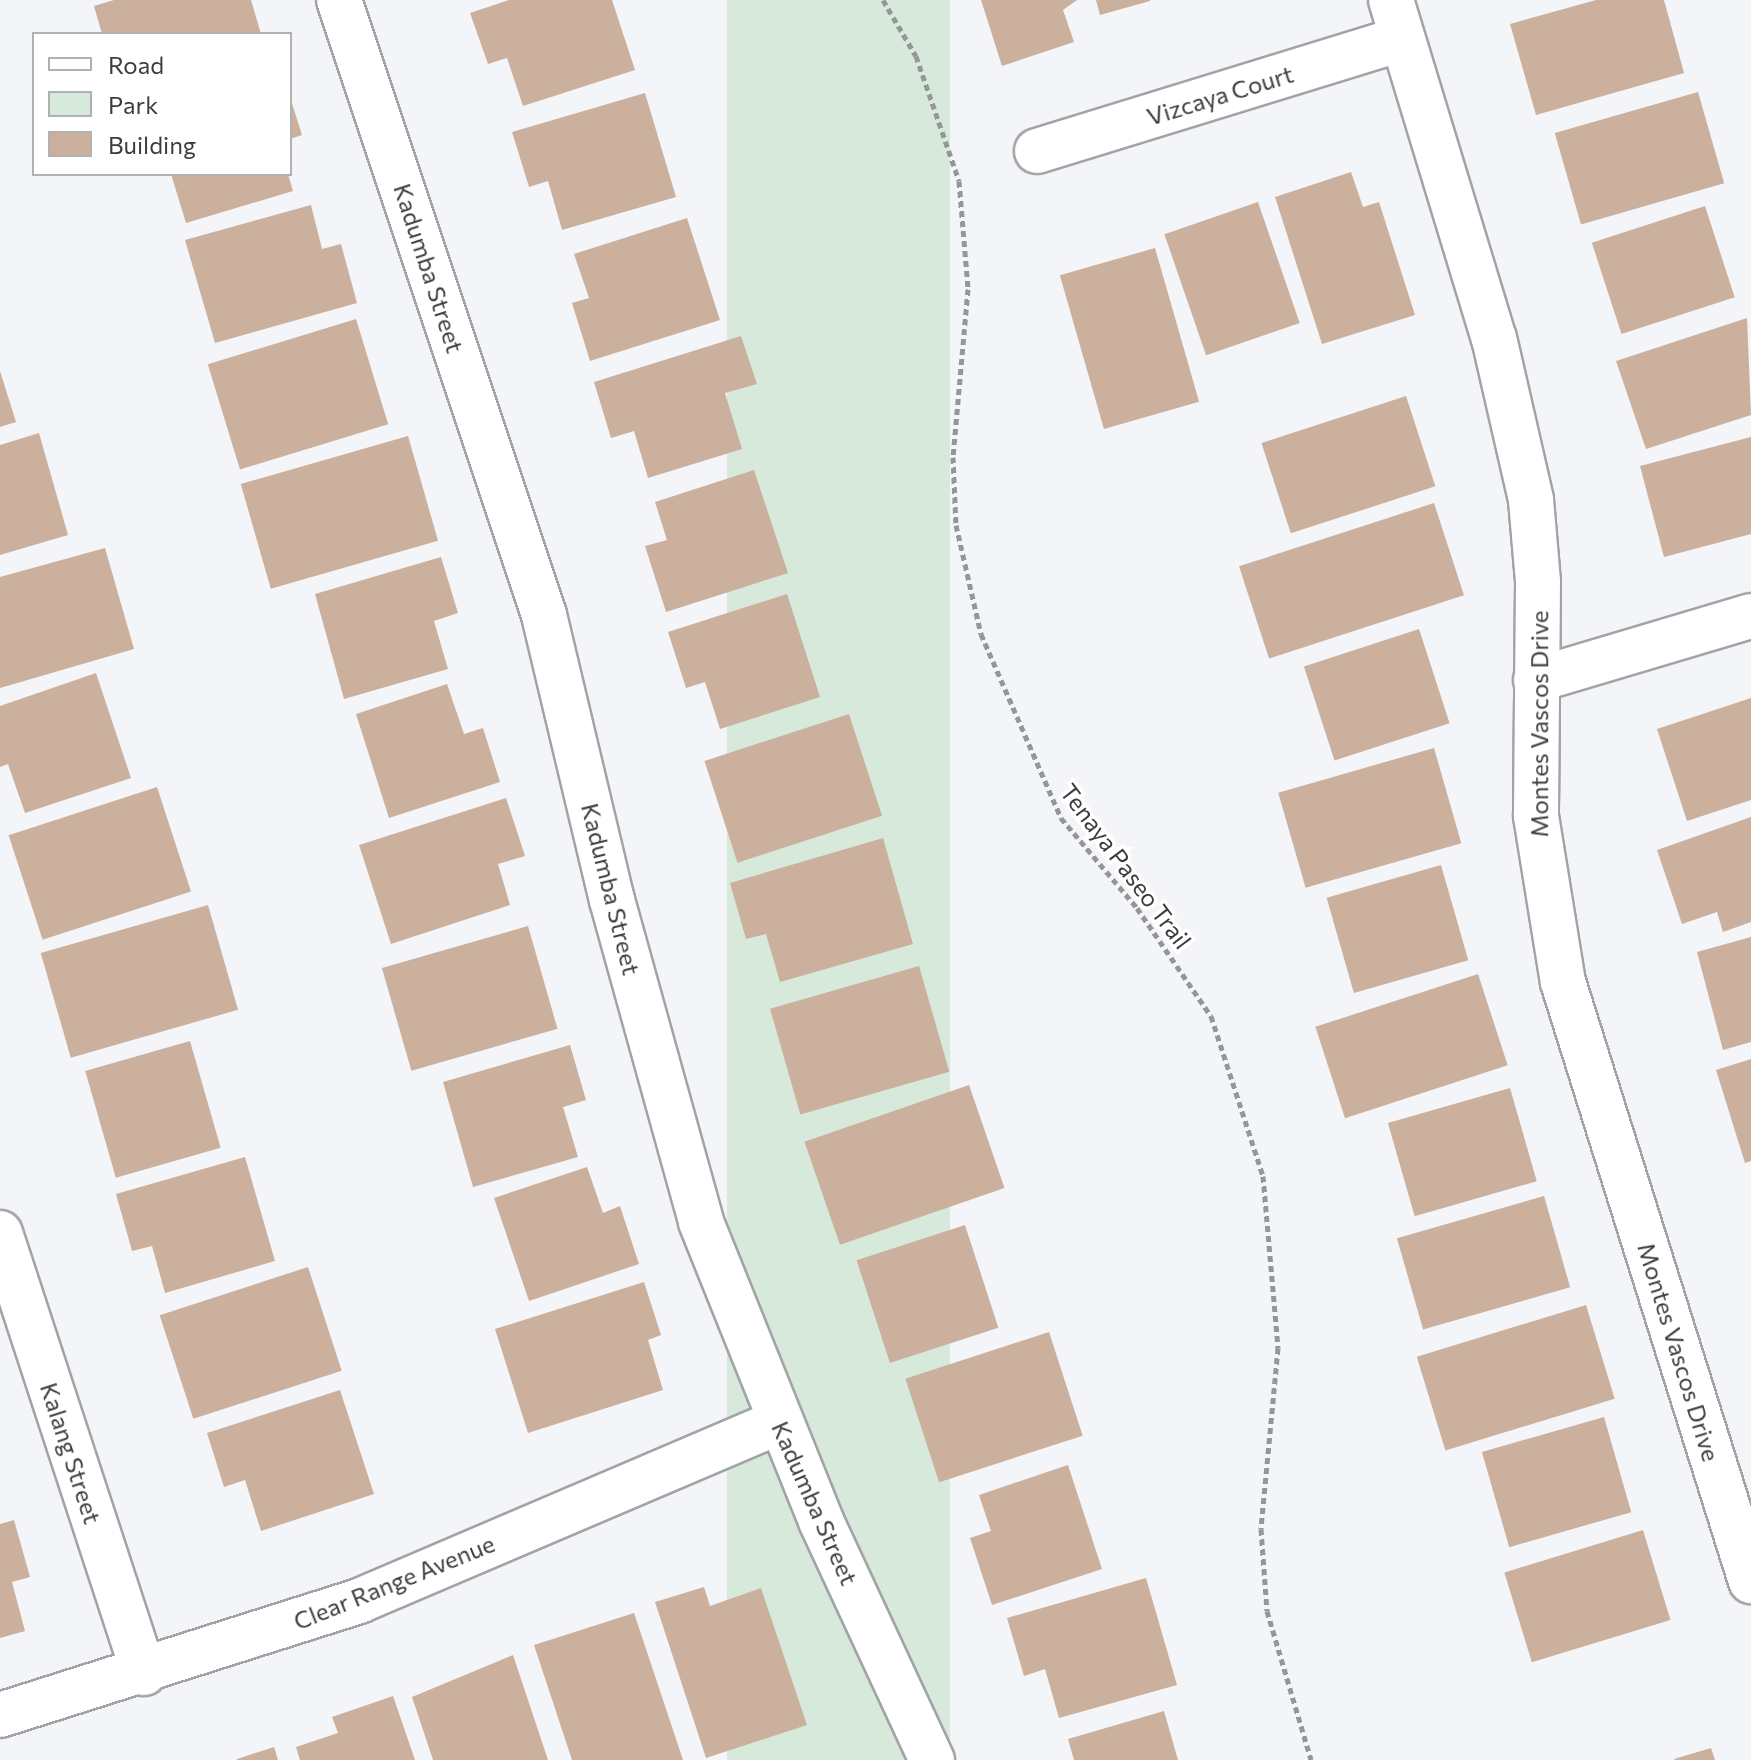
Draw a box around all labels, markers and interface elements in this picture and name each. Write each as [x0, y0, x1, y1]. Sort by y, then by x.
legend [32, 32, 292, 176]
text: Road [108, 50, 164, 79]
street label: Vizcaya Court [1143, 59, 1297, 131]
text: Park [108, 90, 158, 119]
text: Building [108, 130, 196, 159]
street label: Kadumba Street [388, 180, 470, 356]
street label: Montes Vascos Drive [1525, 611, 1553, 837]
street label: Tenaya Paseo Trail [1055, 778, 1197, 954]
street label: Kadumba Street [576, 800, 646, 978]
street label: Montes Vascos Drive [1632, 1239, 1726, 1465]
street label: Kalang Street [35, 1379, 107, 1527]
street label: Kadumba Street [766, 1417, 864, 1589]
street label: Clear Range Avenue [289, 1529, 499, 1635]

